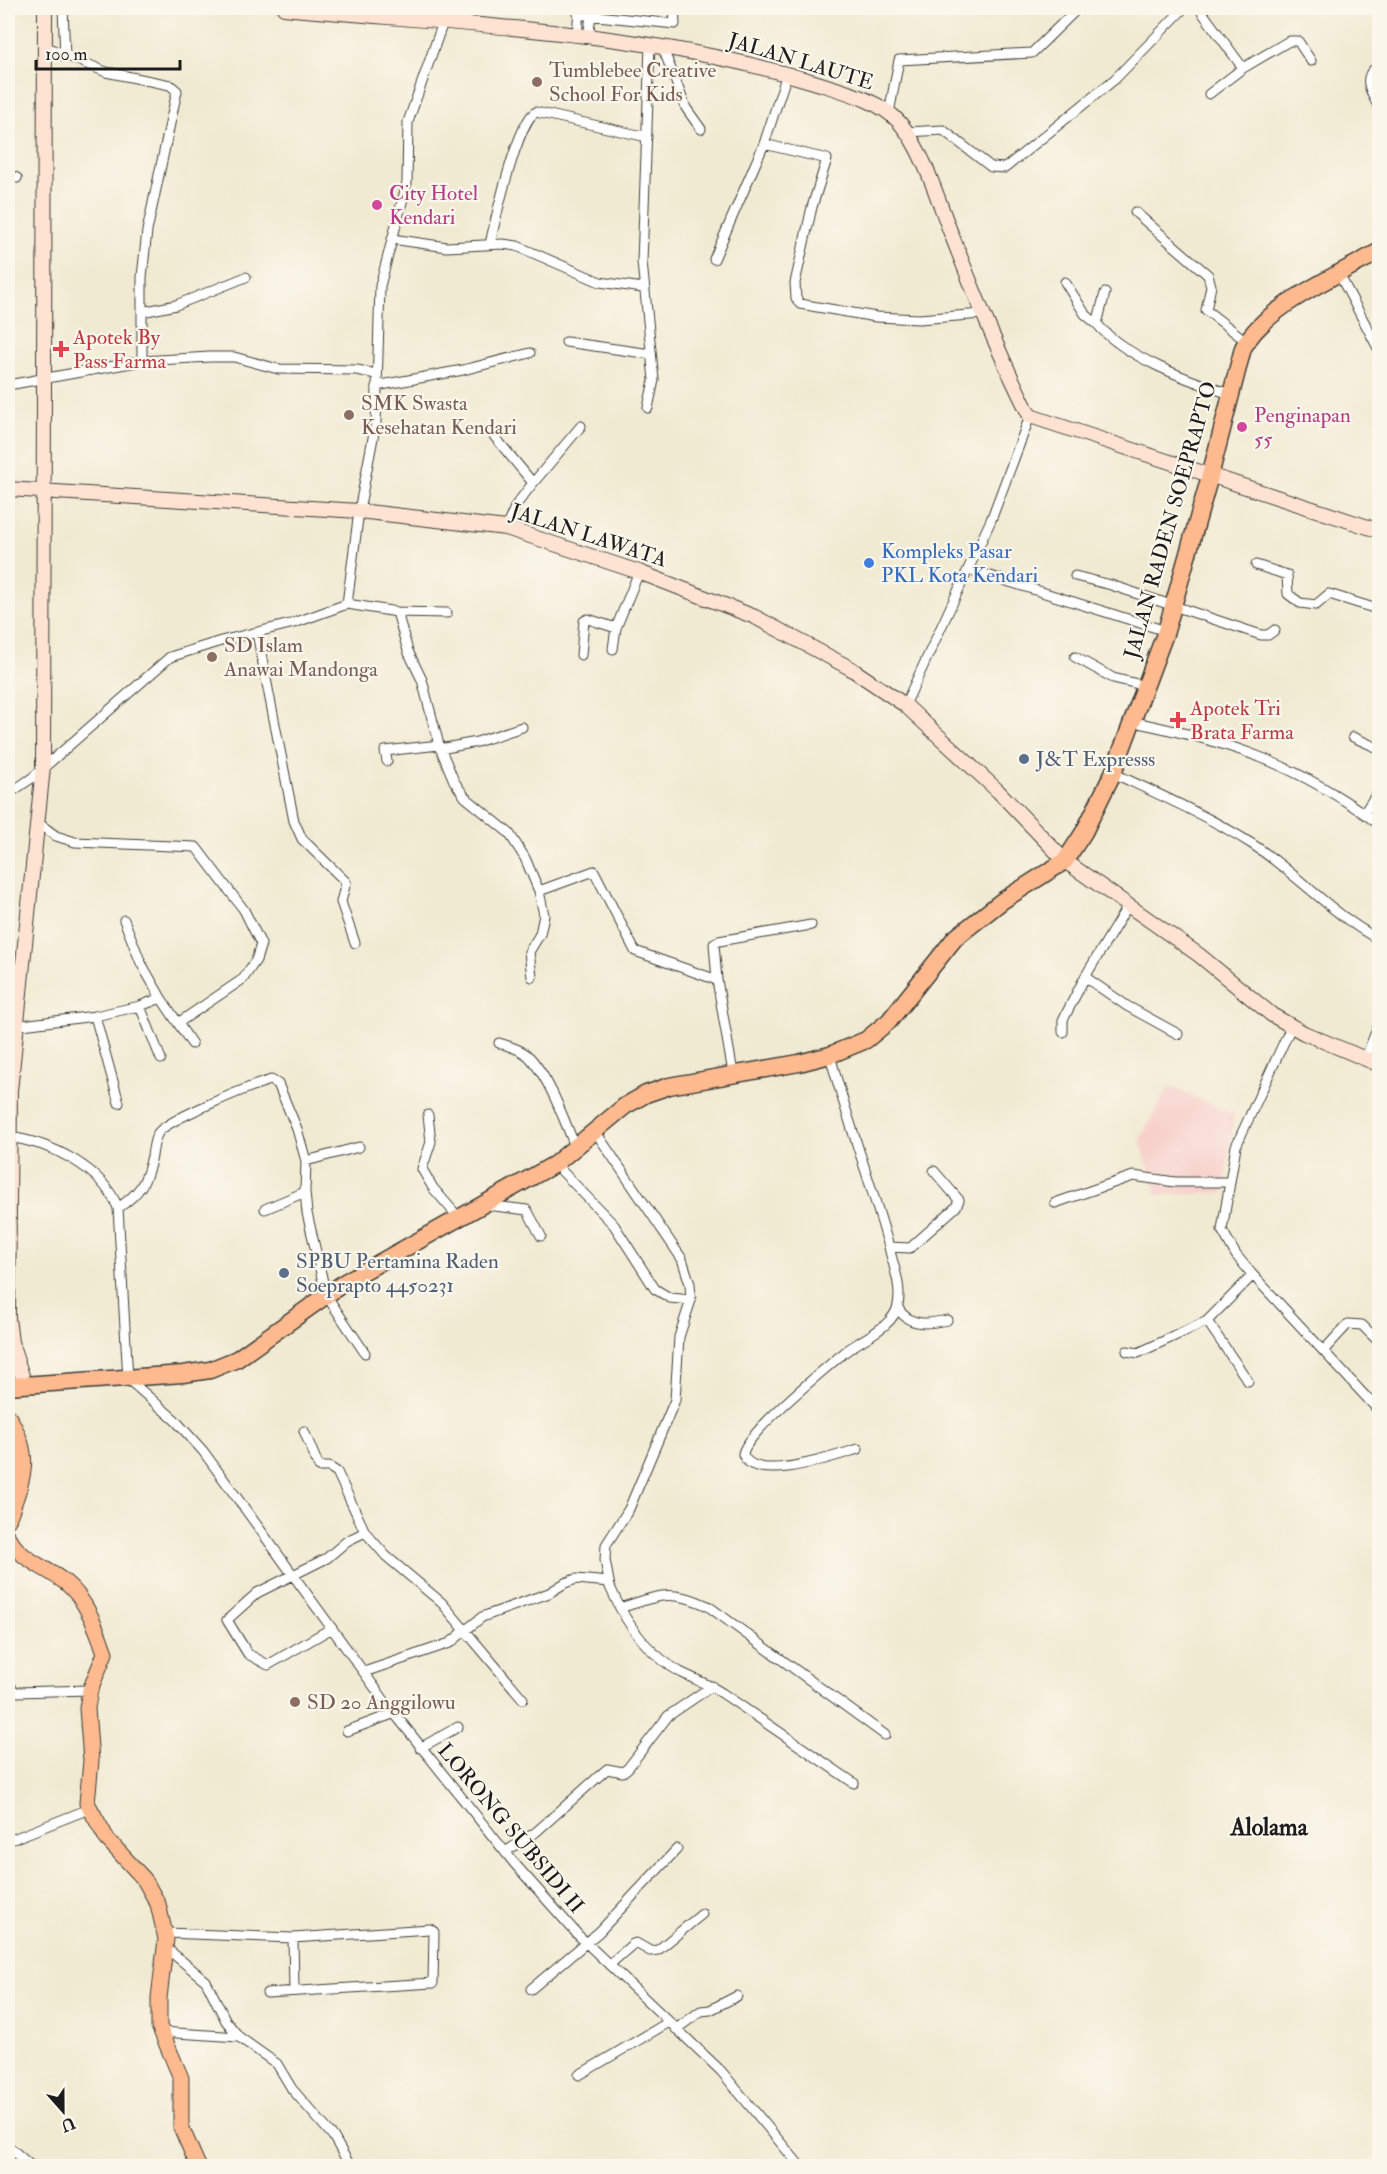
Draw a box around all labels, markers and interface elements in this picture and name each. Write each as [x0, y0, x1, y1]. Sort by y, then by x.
street label: JALAN LAUTE [724, 26, 877, 96]
scale bar [36, 33, 180, 71]
text: 100 m [45, 43, 88, 66]
place label: Tumblebee Creative School For Kids [549, 57, 717, 108]
marker: Tumblebee Creative School For Kids [530, 75, 544, 89]
place label: City Hotel Kendari [389, 180, 479, 231]
marker: City Hotel Kendari [370, 198, 384, 212]
place label: Apotek By Pass Farma [72, 324, 167, 375]
marker: Apotek By Pass Farma [54, 342, 68, 356]
street label: JALAN RADEN SOEPRAPTO [1118, 378, 1223, 663]
place label: SMK Swasta Kesehatan Kendari [361, 390, 517, 441]
place label: Penginapan 55 [1254, 402, 1351, 453]
marker: SMK Swasta Kesehatan Kendari [342, 408, 356, 422]
marker: Penginapan 55 [1235, 420, 1249, 434]
street label: JALAN LAWATA [506, 497, 670, 573]
place label: Kompleks Pasar PKL Kota Kendari [881, 538, 1039, 589]
marker: Kompleks Pasar PKL Kota Kendari [862, 556, 876, 570]
place label: SD Islam Anawai Mandonga [223, 632, 378, 683]
marker: SD Islam Anawai Mandonga [205, 650, 219, 664]
place label: Apotek Tri Brata Farma [1189, 695, 1294, 746]
marker: Apotek Tri Brata Farma [1171, 713, 1185, 727]
place label: J&T Expresss [1035, 746, 1155, 773]
marker: J&T Expresss [1017, 752, 1031, 766]
place label: SPBU Pertamina Raden Soeprapto 4450231 [296, 1248, 499, 1299]
marker: SPBU Pertamina Raden Soeprapto 4450231 [277, 1266, 291, 1280]
place label: SD 20 Anggilowu [307, 1689, 456, 1716]
marker: SD 20 Anggilowu [288, 1695, 302, 1709]
street label: LORONG SUBSIDI II [431, 1738, 590, 1919]
district label: Alolama [1229, 1812, 1309, 1843]
north arrow [33, 2081, 93, 2141]
text: U [58, 2112, 78, 2136]

